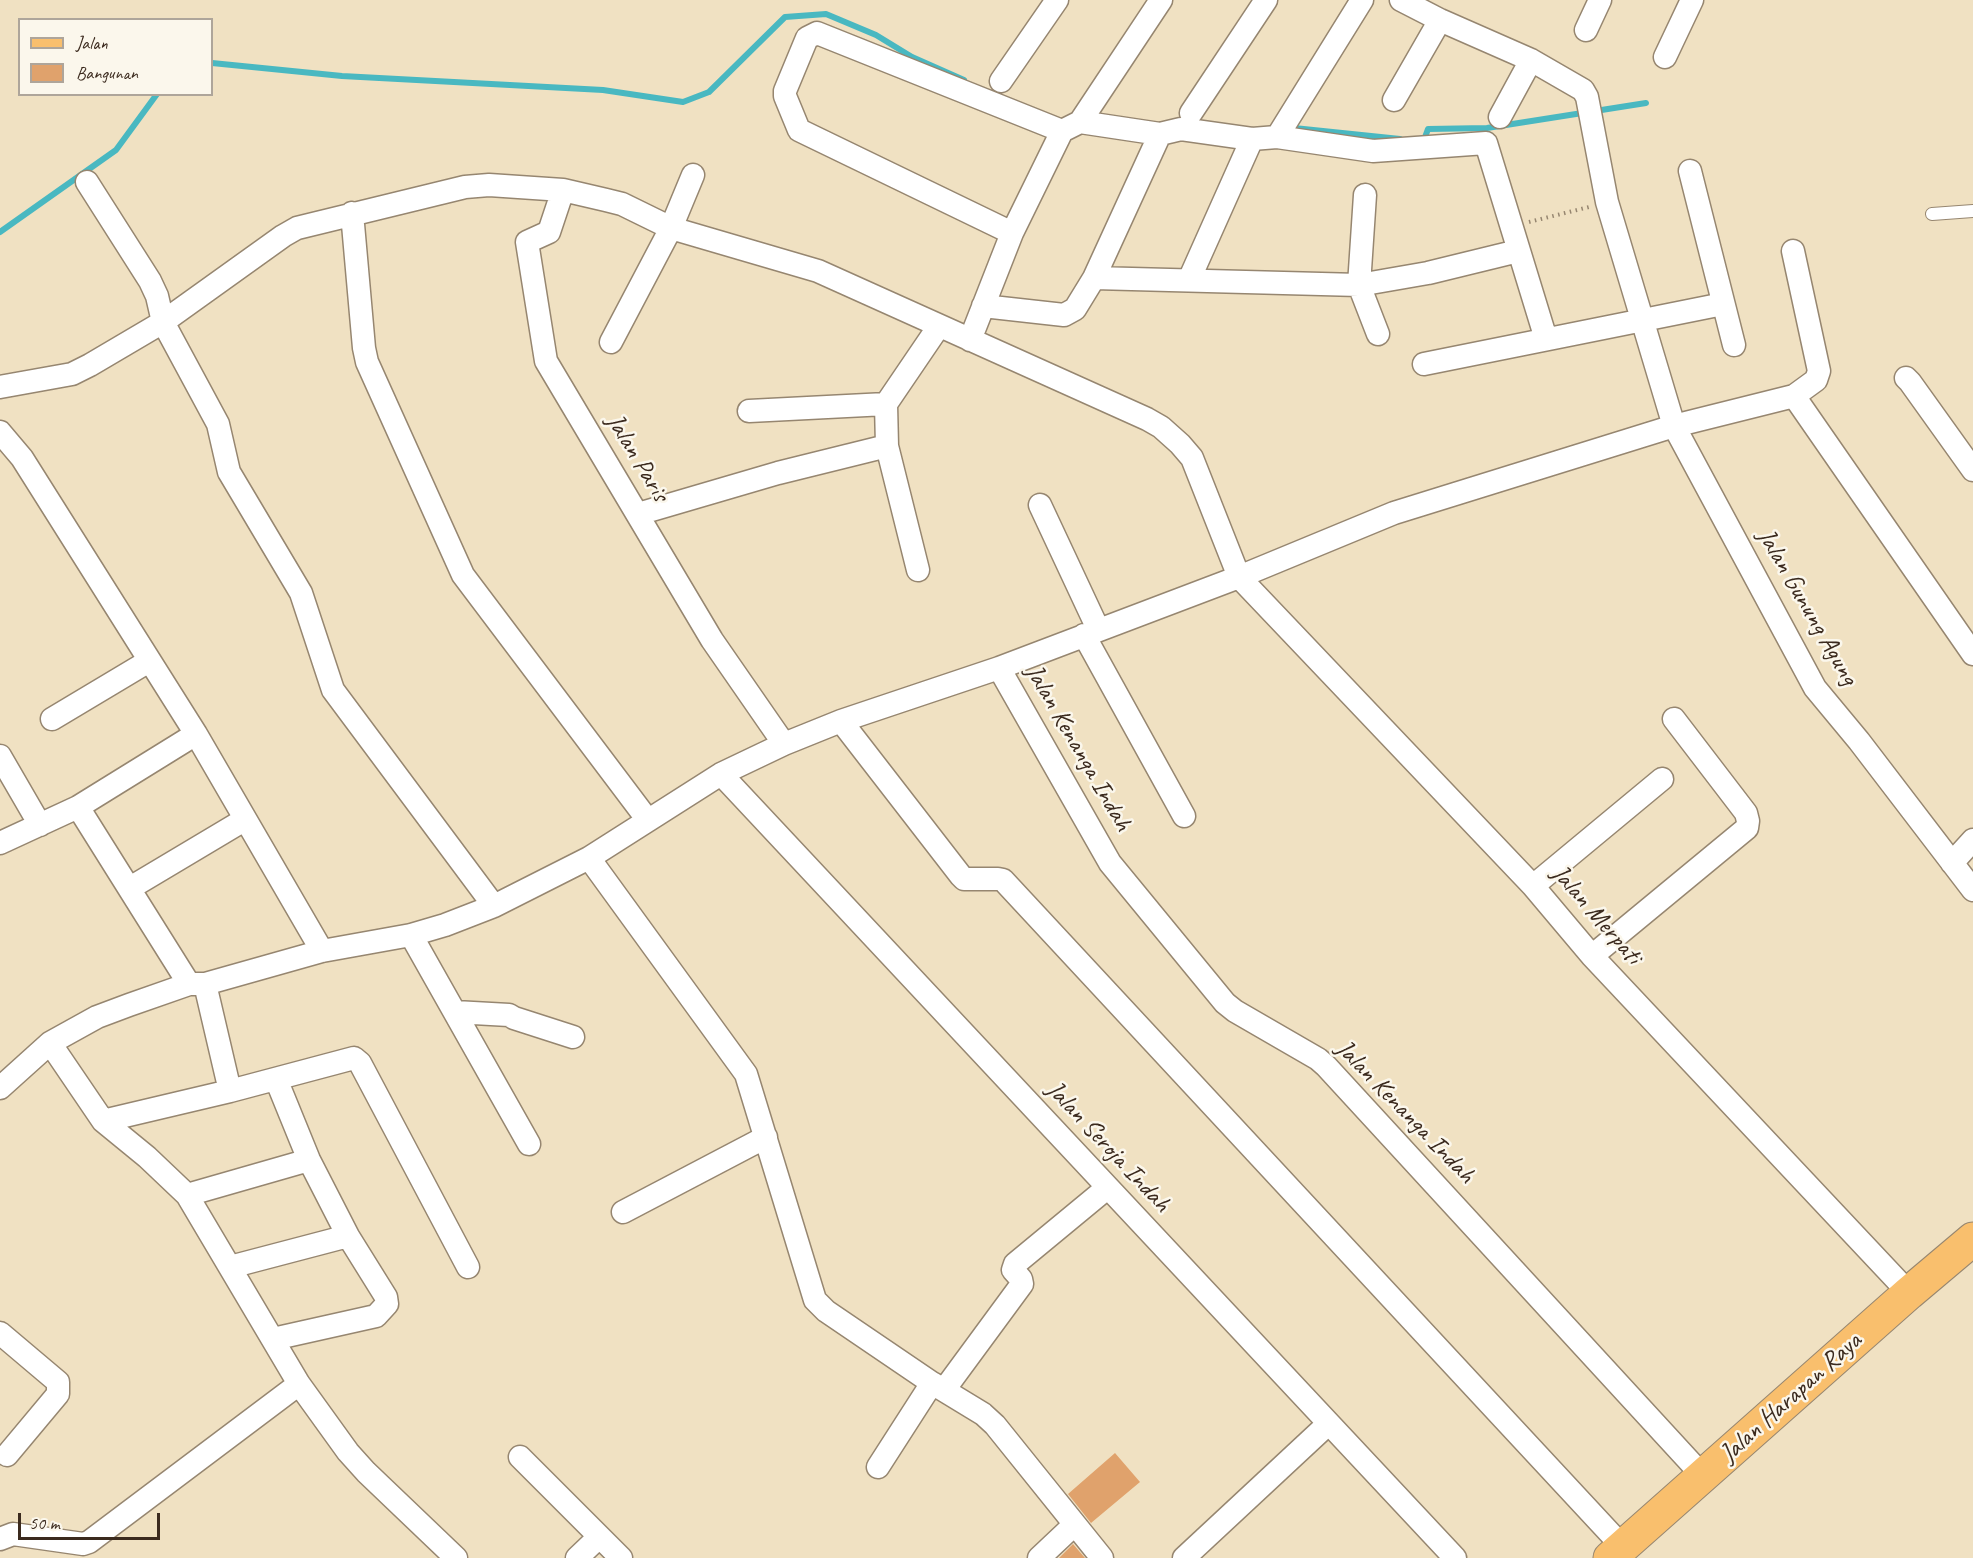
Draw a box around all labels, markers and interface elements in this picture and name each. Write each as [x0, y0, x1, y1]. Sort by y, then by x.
legend [18, 18, 213, 96]
text: Jalan [76, 32, 108, 54]
text: Bangunan [76, 62, 138, 84]
street label: Jalan Paris [599, 408, 675, 508]
street label: Jalan Gunung Agung [1750, 523, 1864, 691]
street label: Jalan Kenanga Indah [1018, 659, 1138, 837]
street label: Jalan Merpati [1544, 859, 1648, 971]
street label: Jalan Kenanga Indah [1329, 1034, 1481, 1190]
street label: Jalan Seroja Indah [1039, 1075, 1177, 1219]
street label: Jalan Harapan Raya [1714, 1326, 1868, 1470]
scale bar [21, 1501, 164, 1539]
text: 50 m [29, 1512, 60, 1534]

